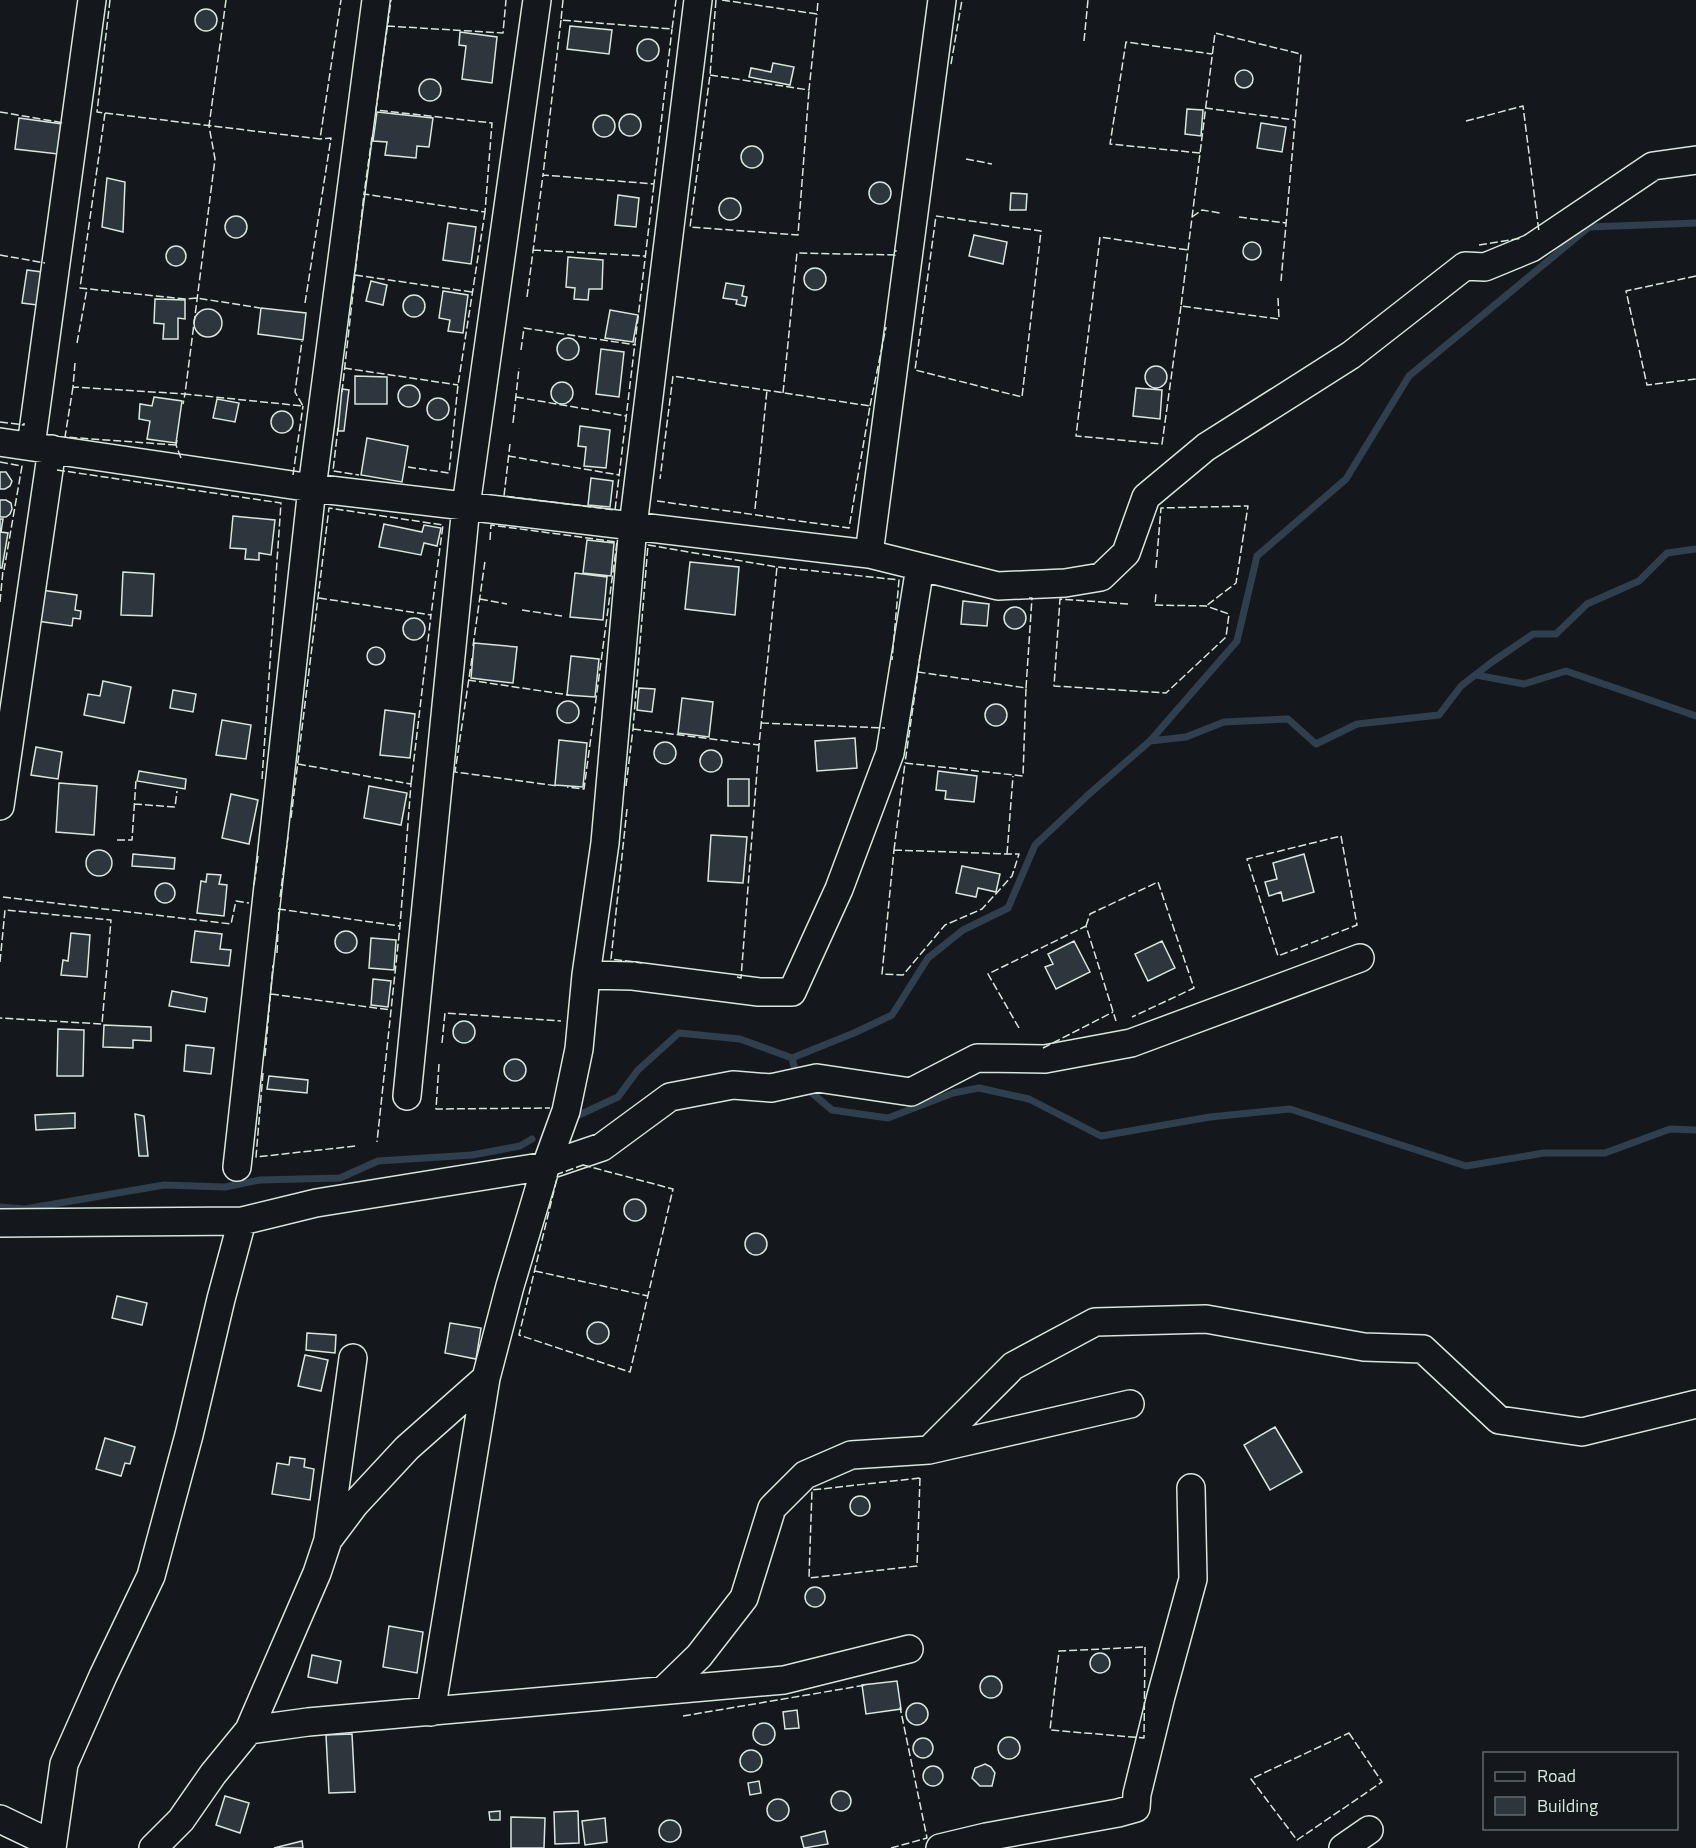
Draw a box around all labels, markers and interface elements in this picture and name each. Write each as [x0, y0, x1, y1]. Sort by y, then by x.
legend [1483, 1752, 1678, 1830]
text: Road [1537, 1762, 1576, 1789]
text: Building [1537, 1792, 1598, 1819]

